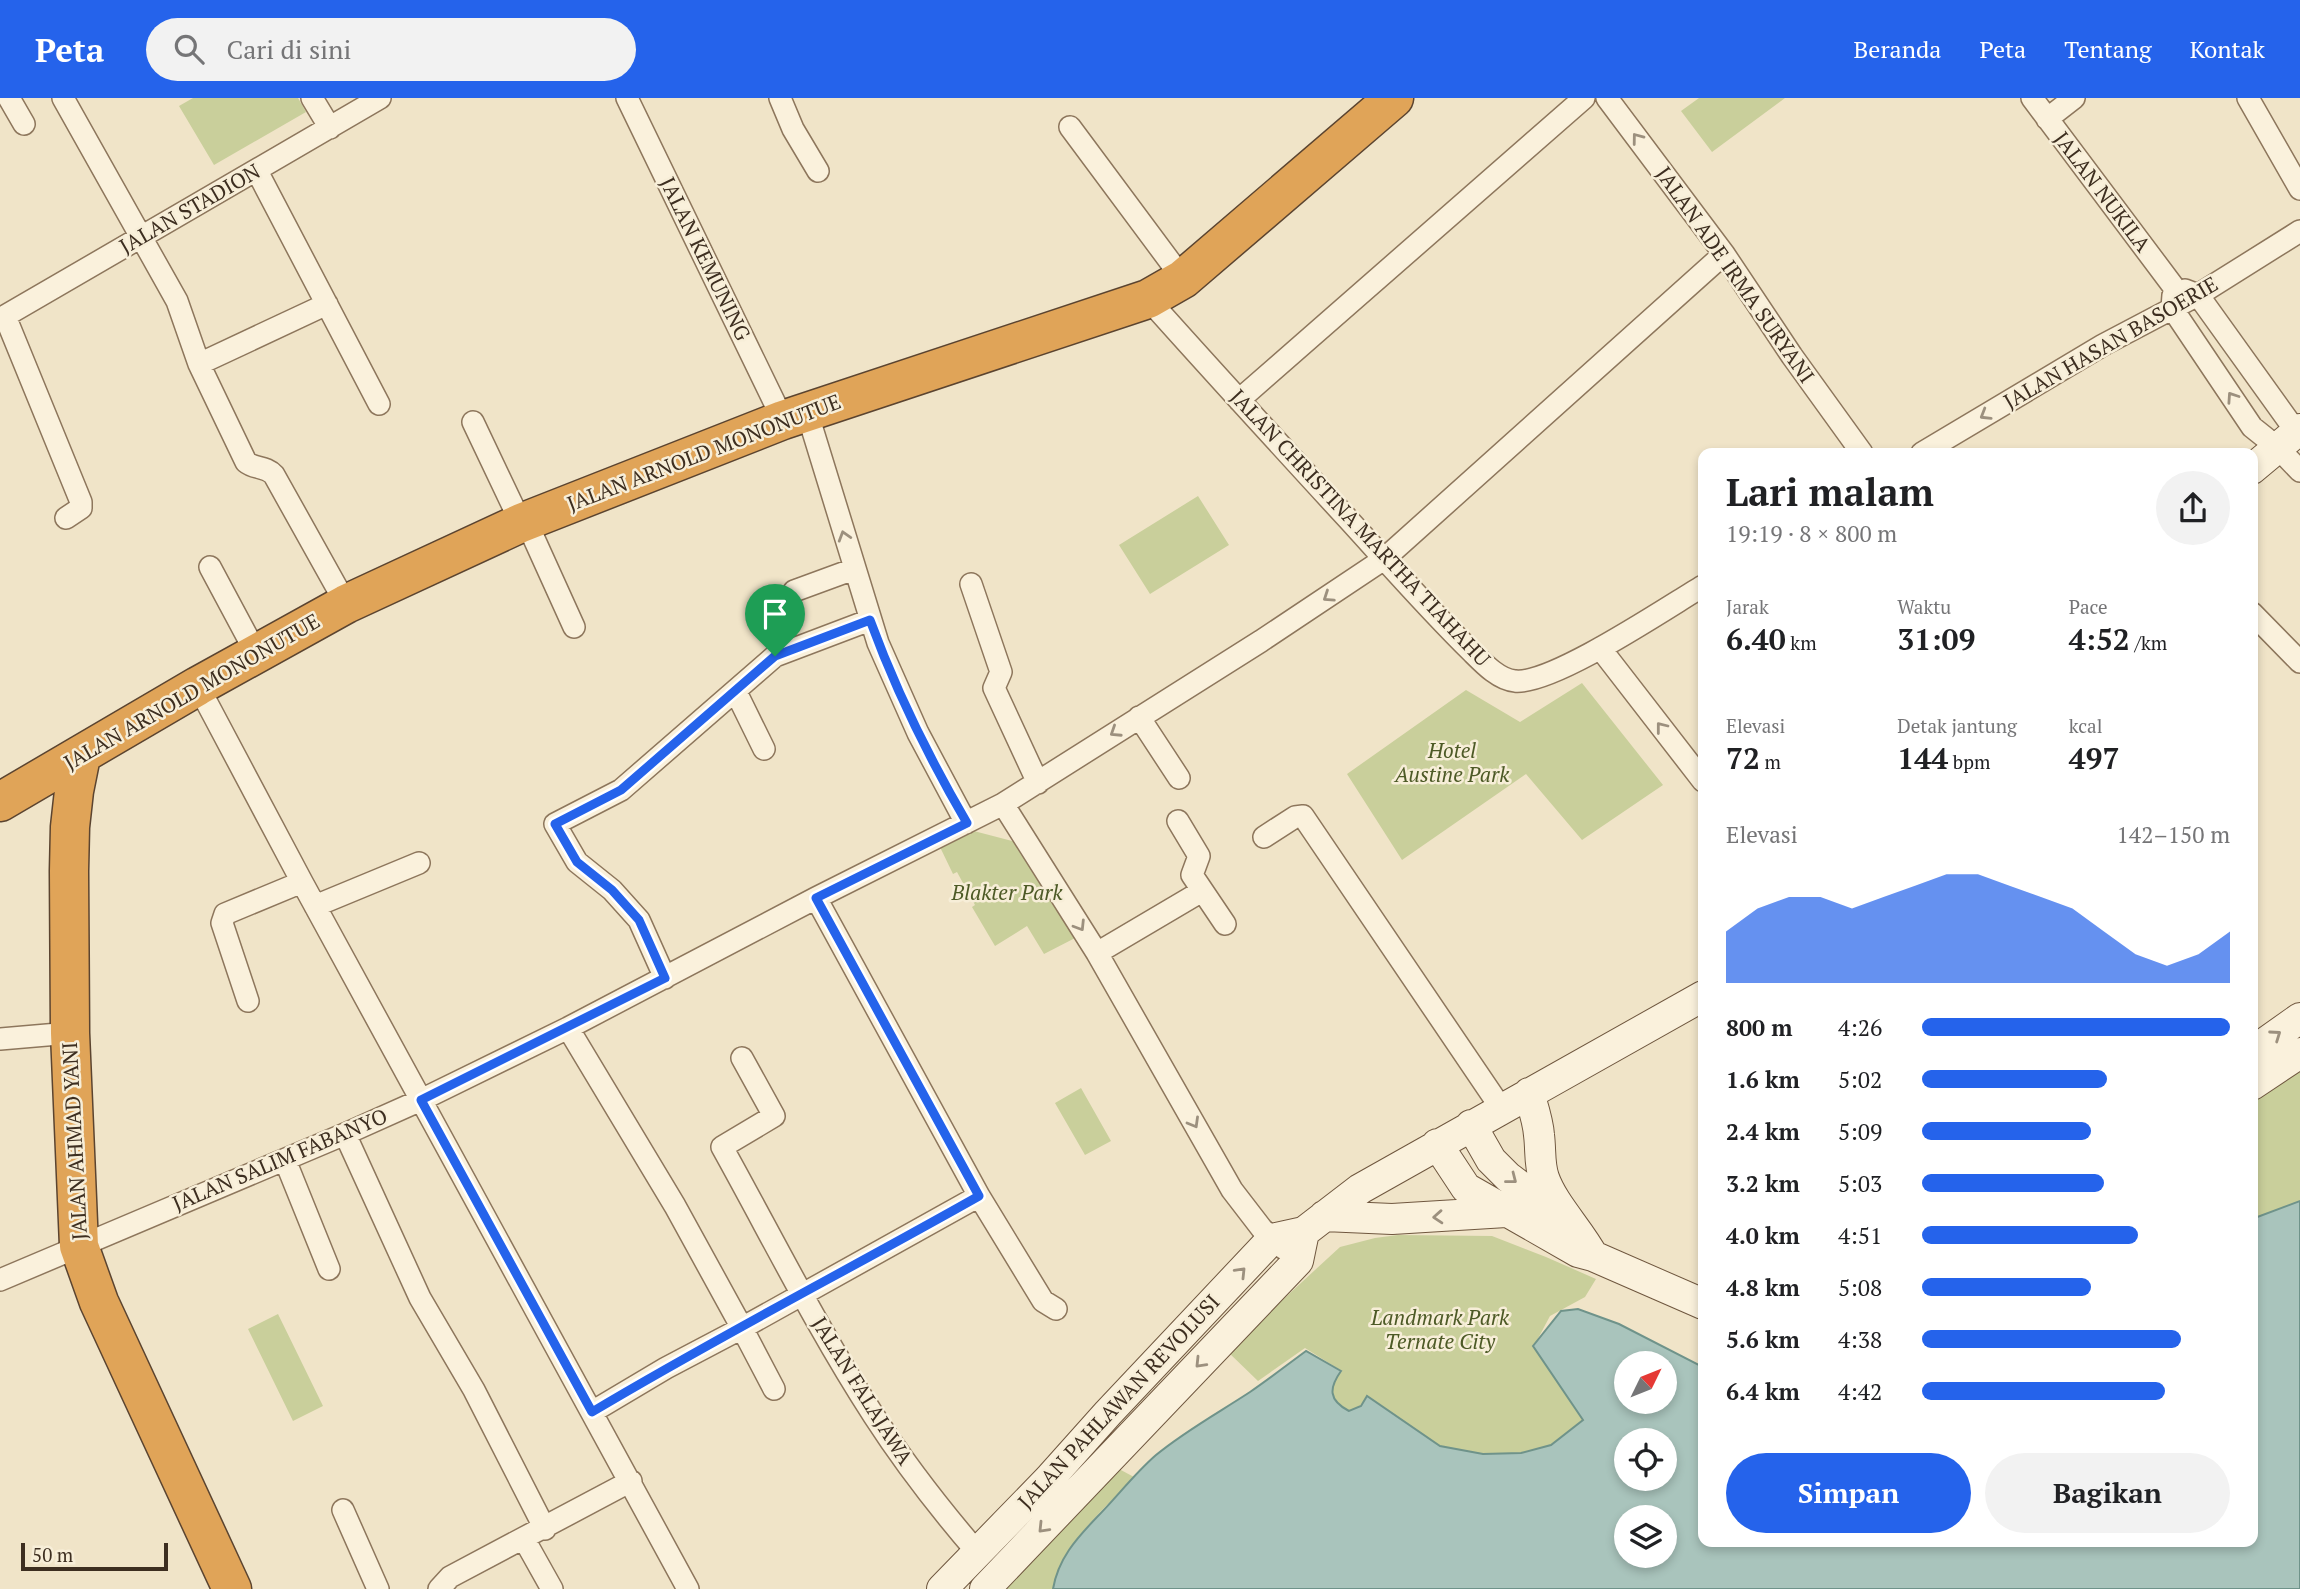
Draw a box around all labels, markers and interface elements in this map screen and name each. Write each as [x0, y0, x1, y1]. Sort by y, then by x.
search box [146, 18, 636, 81]
text: Peta [35, 28, 104, 71]
icon: search [170, 30, 208, 68]
text: Cari di sini [226, 32, 351, 66]
text: Beranda [1854, 33, 1941, 65]
text: Peta [1979, 33, 2026, 65]
text: Tentang [2064, 33, 2152, 65]
text: Kontak [2190, 33, 2265, 65]
street label: JALAN NUKILA [2048, 125, 2158, 258]
one-way arrow [1633, 134, 1646, 146]
street label: JALAN STADION [114, 157, 265, 260]
street label: JALAN ADE IRMA SURYANI [1650, 161, 1821, 388]
street label: JALAN KEMUNING [654, 172, 758, 345]
street label: JALAN HASAN BASOERIE [1998, 269, 2223, 415]
street label: JALAN CHRISTINA MARTHA TIAHAHU [1224, 383, 1497, 672]
street label: JALAN ARNOLD MONONUTUE [563, 387, 845, 517]
one-way arrow [2228, 392, 2240, 405]
one-way arrow [1980, 406, 1993, 419]
text: Lari malam [1726, 467, 1934, 517]
button: share [2156, 471, 2230, 545]
text: 19:19 · 8 × 800 m [1726, 518, 1897, 549]
one-way arrow [837, 530, 852, 542]
pin [745, 584, 805, 656]
one-way arrow [1322, 589, 1335, 602]
text: Jarak [1726, 594, 1769, 619]
text: Waktu [1897, 594, 1951, 619]
text: Pace [2069, 594, 2108, 619]
icon: arrive [756, 595, 794, 633]
street label: JALAN ARNOLD MONONUTUE [58, 606, 325, 776]
text: 6.40 [1726, 619, 1786, 659]
text: 31:09 [1897, 619, 1975, 659]
text: 4:52 [2069, 619, 2130, 659]
text: km [1786, 630, 1817, 655]
text: /km [2130, 630, 2167, 655]
text: Elevasi [1726, 713, 1785, 738]
text: Detak jantung [1897, 713, 2017, 738]
text: kcal [2069, 713, 2102, 738]
one-way arrow [1657, 722, 1669, 734]
one-way arrow [1110, 724, 1123, 737]
park label: Hotel Austine Park [1393, 736, 1510, 788]
text: 72 [1726, 738, 1760, 778]
text: 144 [1897, 738, 1948, 778]
text: 497 [2069, 738, 2120, 778]
text: m [1760, 749, 1781, 774]
text: bpm [1948, 749, 1990, 774]
text: Elevasi [1726, 819, 1798, 850]
text: 142–150 m [2117, 819, 2230, 850]
park label: Blakter Park [950, 878, 1063, 906]
one-way arrow [1072, 918, 1084, 931]
text: 800 m [1726, 1012, 1792, 1043]
text: 4:26 [1838, 1012, 1882, 1043]
one-way arrow [2268, 1031, 2281, 1043]
street label: JALAN AHMAD YANI [55, 1041, 93, 1241]
text: 1.6 km [1726, 1064, 1800, 1095]
text: 5:02 [1838, 1064, 1882, 1095]
street label: JALAN SALIM FABANYO [168, 1101, 391, 1217]
one-way arrow [1186, 1116, 1199, 1128]
text: 2.4 km [1726, 1116, 1800, 1147]
text: 5:09 [1838, 1116, 1882, 1147]
text: 3.2 km [1726, 1168, 1800, 1199]
text: 5:03 [1838, 1168, 1882, 1199]
one-way arrow [1504, 1170, 1516, 1183]
one-way arrow [1432, 1209, 1443, 1224]
text: 4.0 km [1726, 1220, 1800, 1251]
text: 4:51 [1838, 1220, 1882, 1251]
one-way arrow [1233, 1267, 1246, 1280]
text: 4.8 km [1726, 1272, 1800, 1303]
text: 5:08 [1838, 1272, 1882, 1303]
street label: JALAN PAHLAWAN REVOLUSI [1011, 1288, 1225, 1515]
park label: Landmark Park Ternate City [1370, 1303, 1510, 1355]
street label: JALAN FALAJAWA [806, 1311, 920, 1470]
text: 5.6 km [1726, 1324, 1800, 1355]
text: 4:38 [1838, 1324, 1882, 1355]
north arrow [1614, 1351, 1676, 1414]
map controls [1614, 1351, 1677, 1568]
one-way arrow [1196, 1355, 1209, 1368]
text: 6.4 km [1726, 1376, 1800, 1407]
text: 4:42 [1838, 1376, 1882, 1407]
button: locate [1614, 1428, 1677, 1491]
button: Simpan [1726, 1453, 1971, 1533]
button: Bagikan [1985, 1453, 2230, 1533]
button: layers [1614, 1505, 1677, 1568]
one-way arrow [1039, 1520, 1052, 1533]
scale bar [21, 1540, 168, 1572]
text: 50 m [32, 1542, 73, 1567]

